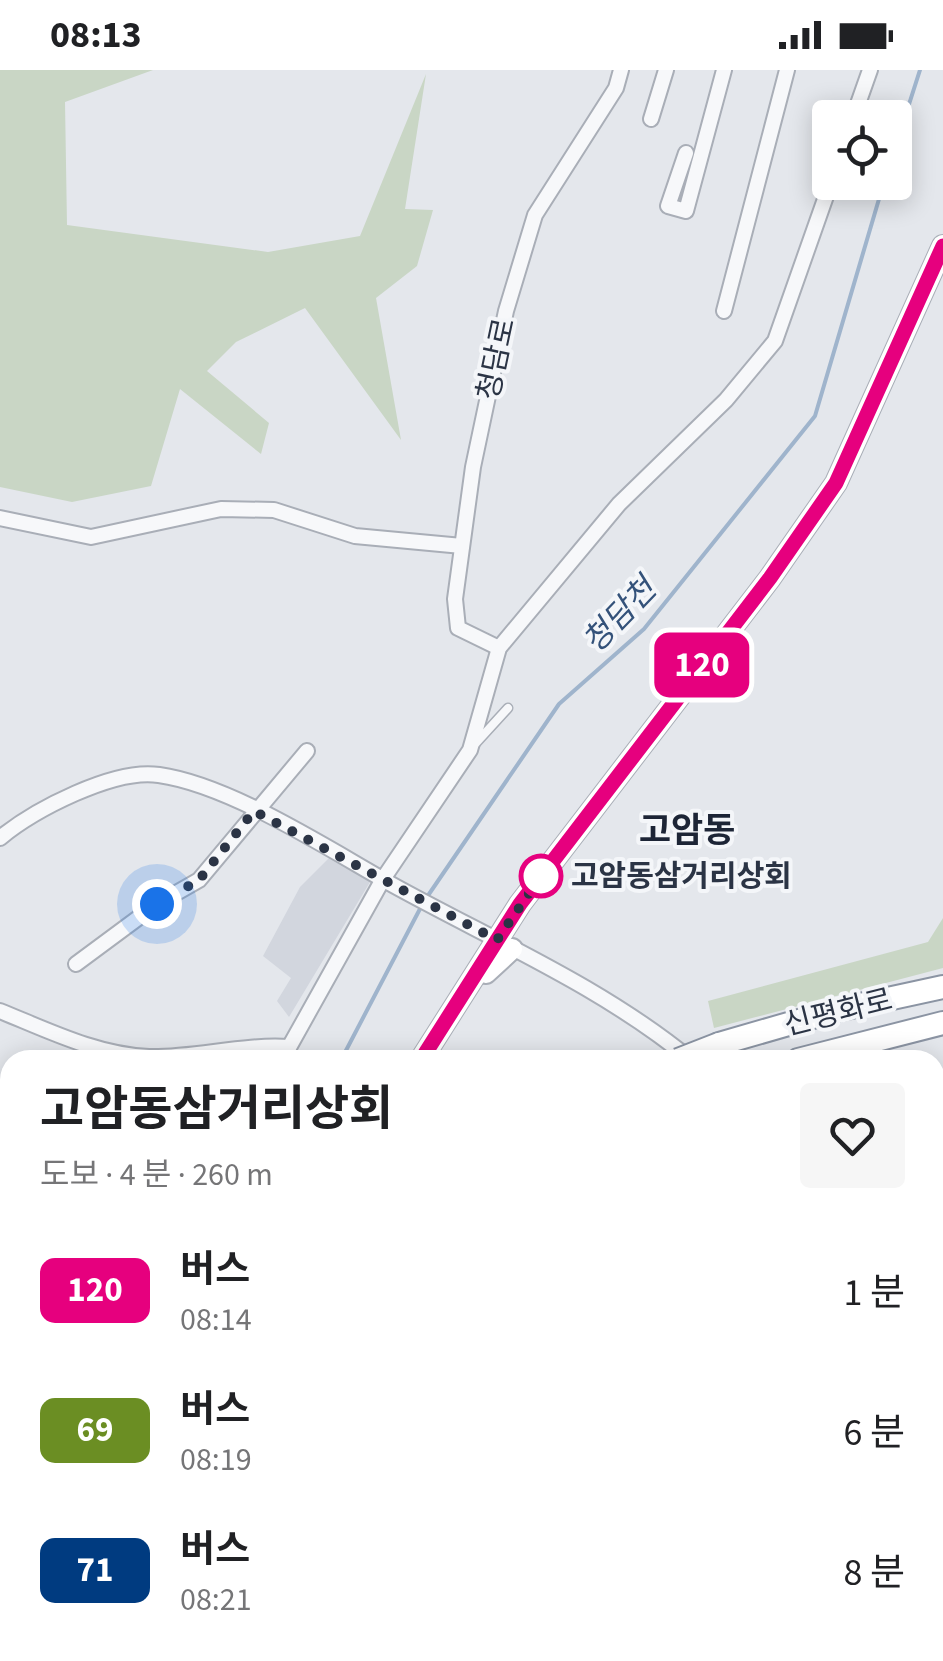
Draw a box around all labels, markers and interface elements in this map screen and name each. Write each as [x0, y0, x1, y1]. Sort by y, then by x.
text: 08:13 [50, 8, 142, 62]
map controls [812, 100, 912, 200]
button: locate [812, 100, 912, 200]
street label: 청담로 [467, 314, 526, 404]
water label: 청담천 [572, 565, 669, 663]
line badge: 120 [644, 632, 760, 698]
text: 120 [674, 640, 730, 690]
district label: 고암동 [639, 806, 735, 856]
marker: 고암동삼거리상회 [520, 855, 562, 897]
place label: 고암동삼거리상회 [571, 855, 792, 898]
your location [132, 879, 182, 929]
street label: 신평화로 [779, 978, 897, 1047]
text: 고암동삼거리상회 [40, 1076, 393, 1144]
button: heart [800, 1083, 905, 1188]
text: 도보 · 4 분 · 260 m [40, 1152, 273, 1198]
text: 버스 [180, 1243, 250, 1297]
text: 120 [67, 1265, 123, 1315]
text: 1 분 [844, 1266, 905, 1320]
text: 08:14 [180, 1297, 252, 1343]
text: 버스 [180, 1383, 250, 1437]
text: 69 [77, 1405, 113, 1455]
text: 6 분 [844, 1406, 905, 1460]
text: 08:19 [180, 1437, 252, 1483]
text: 버스 [180, 1523, 250, 1577]
text: 71 [77, 1545, 113, 1595]
text: 8 분 [844, 1546, 905, 1600]
text: 08:21 [180, 1577, 252, 1623]

